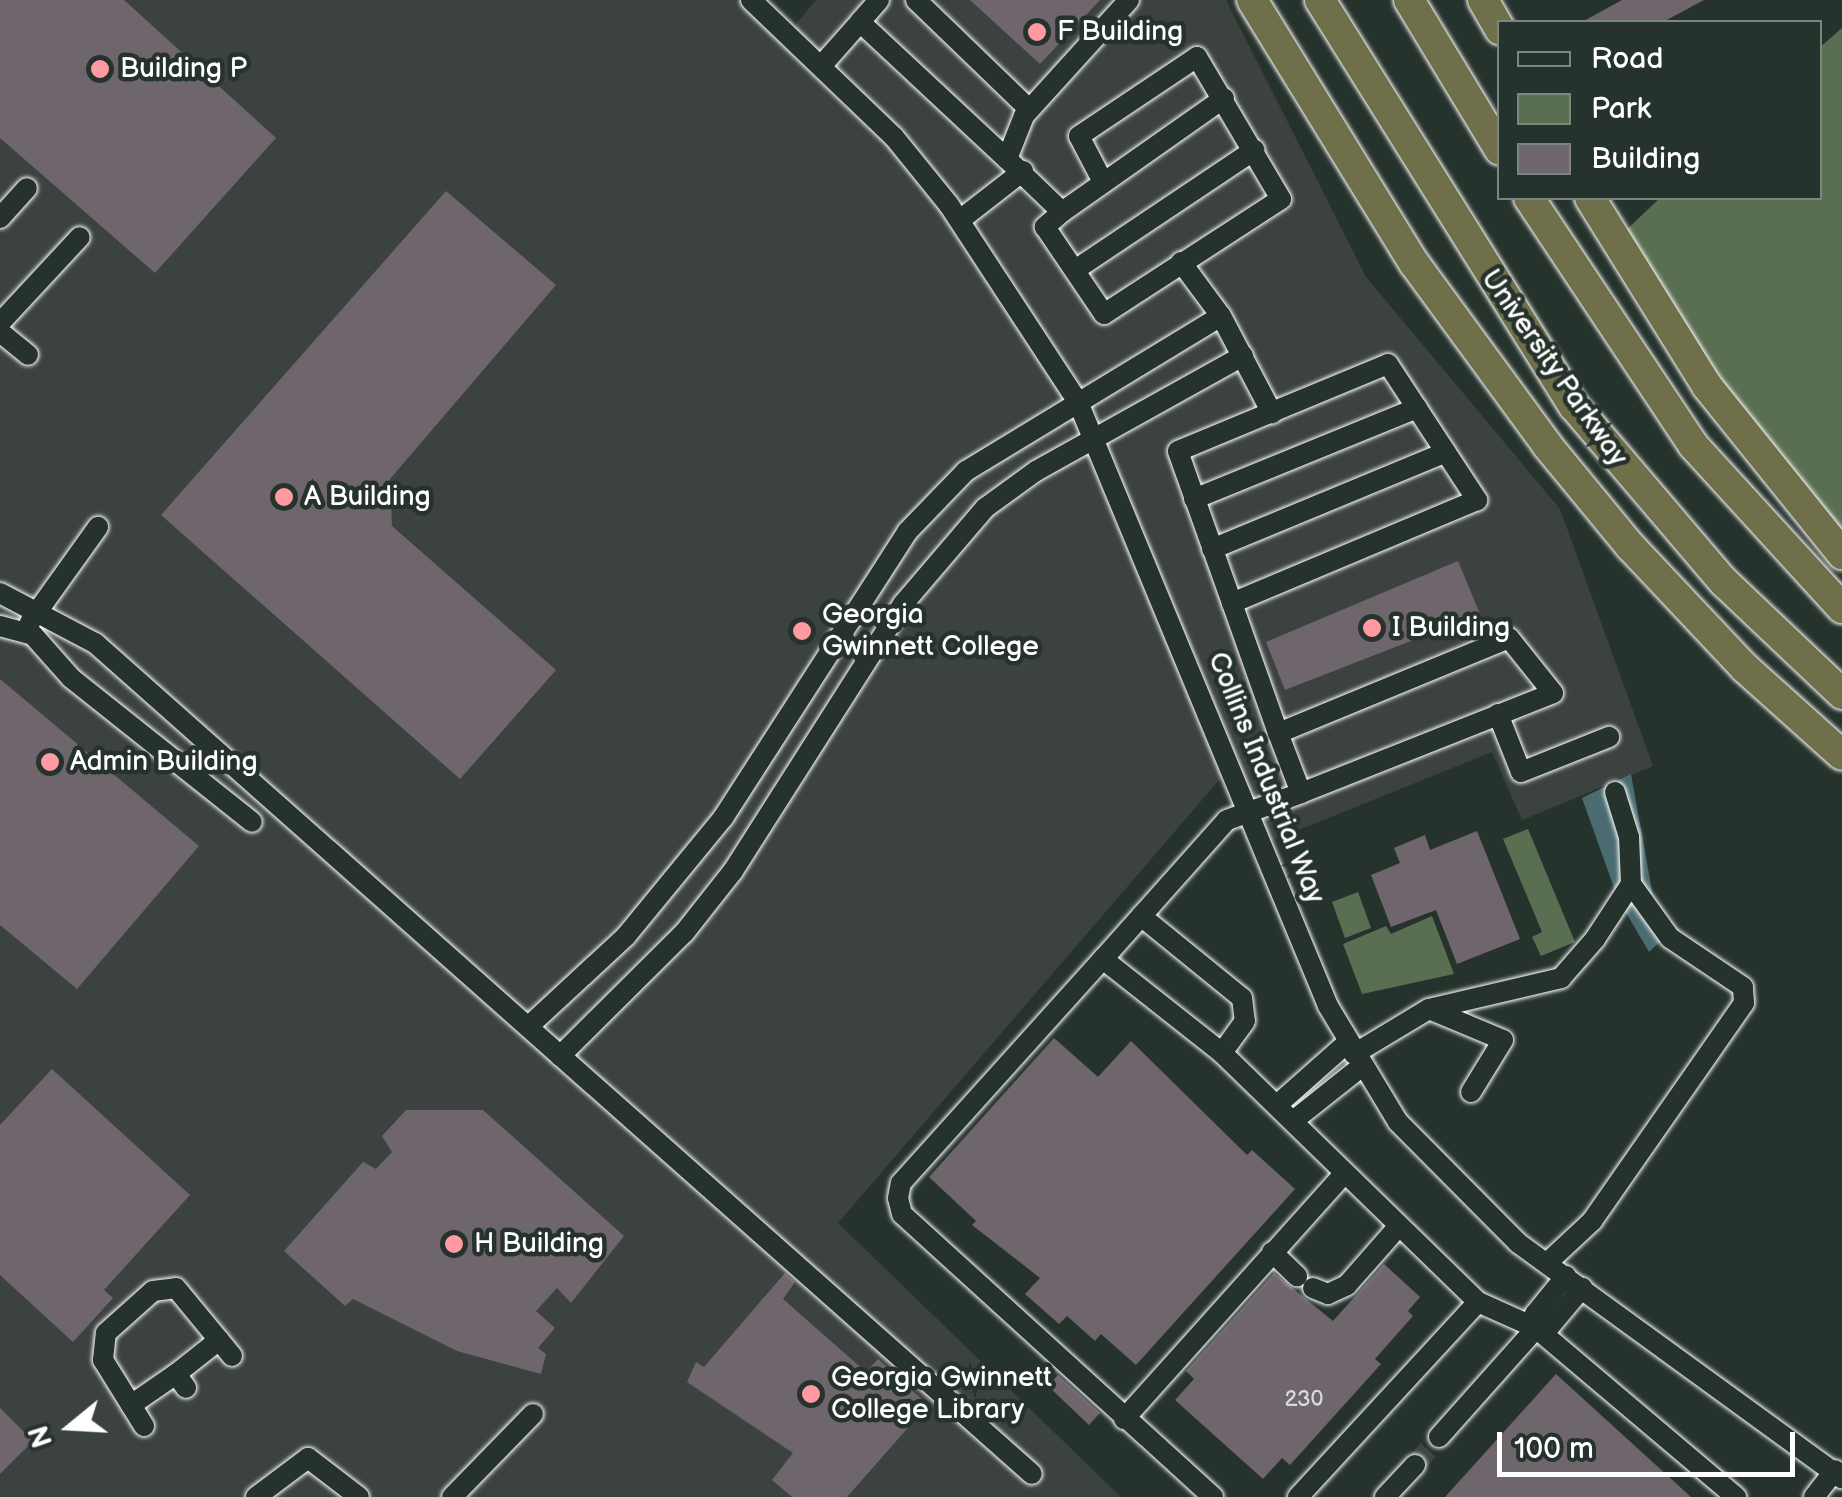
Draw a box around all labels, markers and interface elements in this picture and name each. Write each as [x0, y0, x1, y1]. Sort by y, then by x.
place label: F Building [1057, 15, 1183, 49]
legend [1497, 20, 1822, 200]
marker: F Building [1026, 21, 1048, 43]
text: Road [1591, 41, 1664, 77]
place label: Building P [120, 52, 247, 86]
marker: Building P [89, 58, 111, 80]
text: Park [1591, 91, 1651, 127]
text: Building [1591, 141, 1700, 177]
street label: University Parkway [1473, 262, 1635, 474]
place label: A Building [304, 480, 431, 514]
marker: A Building [273, 486, 295, 508]
place label: Georgia Gwinnett College [822, 598, 1039, 664]
place label: I Building [1392, 611, 1510, 645]
marker: I Building [1361, 617, 1383, 639]
marker: Georgia Gwinnett College [791, 620, 813, 642]
street label: Collins Industrial Way [1200, 647, 1332, 909]
place label: Admin Building [70, 745, 258, 779]
marker: Admin Building [39, 751, 61, 773]
place label: H Building [474, 1227, 604, 1261]
marker: H Building [443, 1233, 465, 1255]
place label: Georgia Gwinnett College Library [831, 1361, 1052, 1427]
north arrow [20, 1377, 120, 1477]
marker: Georgia Gwinnett College Library [800, 1383, 822, 1405]
house number: 230 [1284, 1387, 1324, 1413]
scale bar [1502, 1412, 1800, 1474]
text: N [22, 1421, 60, 1452]
text: 100 m [1514, 1431, 1594, 1467]

